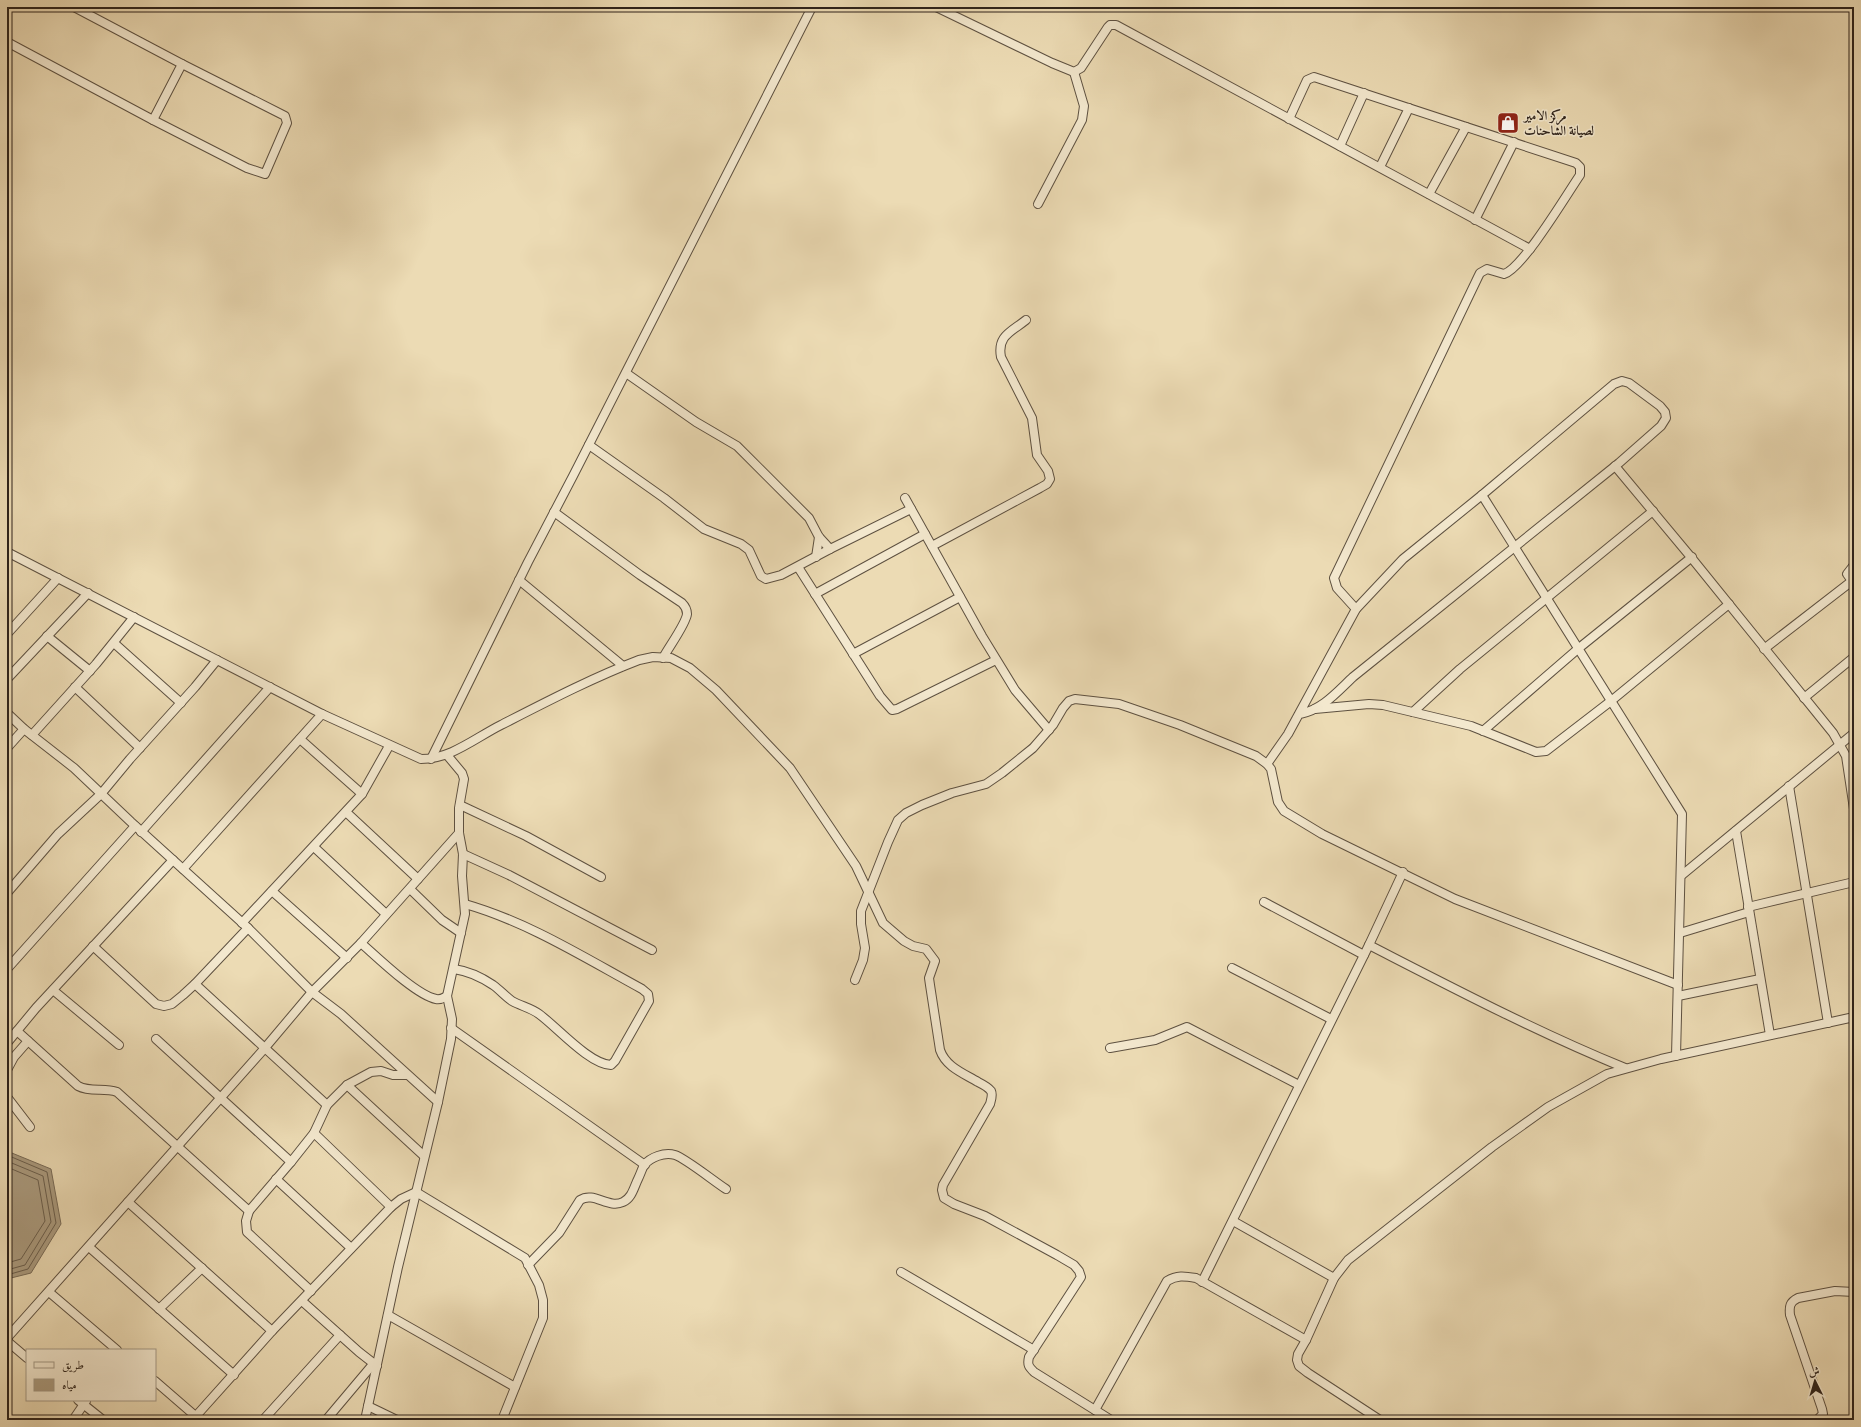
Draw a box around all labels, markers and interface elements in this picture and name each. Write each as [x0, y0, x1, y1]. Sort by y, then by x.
place label: مركز الامير لصيانة الشاحنات [1522, 108, 1594, 139]
shop icon: مركز الامير لصيانة الشاحنات [1495, 110, 1521, 136]
legend [26, 1349, 156, 1401]
text: طريق [62, 1358, 84, 1373]
north arrow [1795, 1361, 1835, 1401]
text: ش [1808, 1365, 1820, 1378]
text: مياه [62, 1378, 77, 1393]

